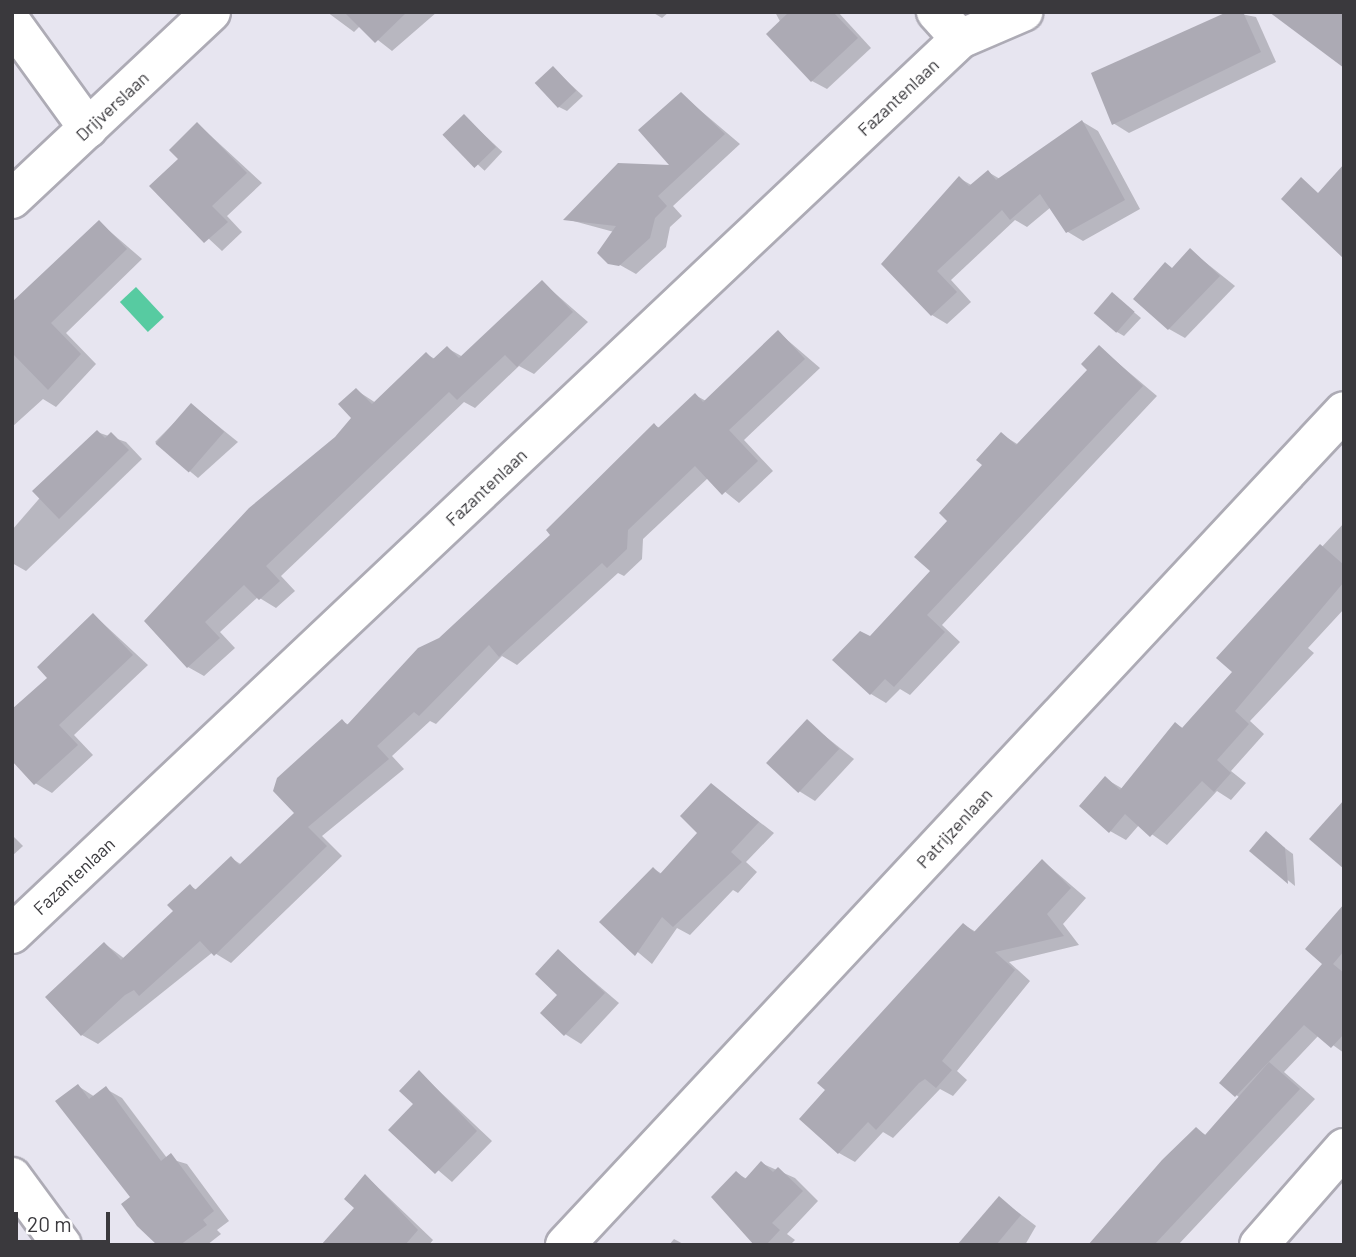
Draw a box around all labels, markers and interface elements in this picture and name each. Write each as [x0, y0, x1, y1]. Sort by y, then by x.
street label: Fazantenlaan [853, 54, 943, 140]
street label: Drijverslaan [71, 67, 153, 145]
street label: Fazantenlaan [441, 444, 531, 530]
street label: Patrijzenlaan [912, 784, 996, 872]
street label: Fazantenlaan [29, 833, 119, 919]
scale bar [18, 1198, 114, 1242]
text: 20 m [27, 1211, 72, 1236]

